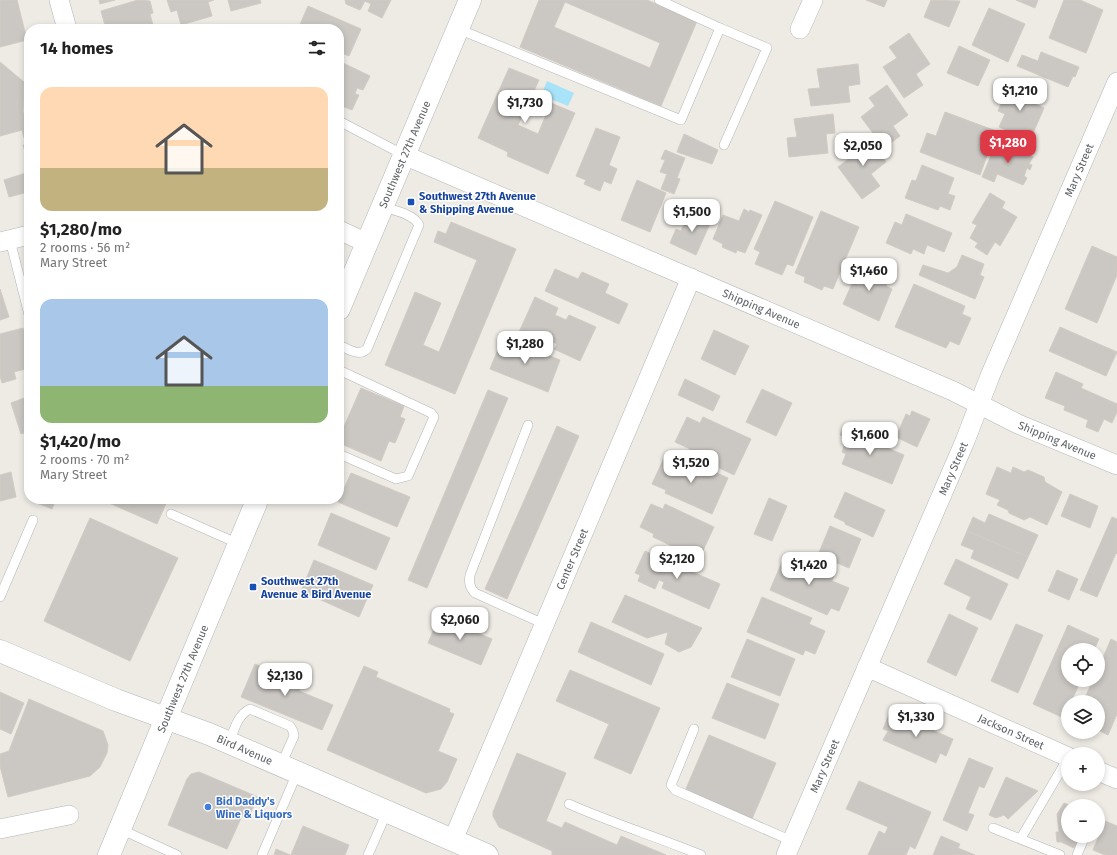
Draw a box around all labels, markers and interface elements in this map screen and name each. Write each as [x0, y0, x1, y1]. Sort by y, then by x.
icon: filters [306, 37, 328, 59]
text: 14 homes [40, 38, 113, 59]
pin: $1,210 [987, 78, 1053, 112]
text: $1,210 [1002, 83, 1038, 98]
pin: $1,730 [492, 90, 558, 124]
text: $1,730 [507, 95, 543, 110]
street label: Southwest 27th Avenue [377, 99, 434, 210]
icon: home [148, 113, 220, 185]
pin: $1,280 [975, 130, 1041, 164]
pin: $2,050 [830, 133, 896, 167]
text: $1,280 [989, 135, 1027, 150]
text: $2,050 [844, 138, 882, 153]
street label: Mary Street [1062, 142, 1097, 199]
place label: Southwest 27th Avenue & Shipping Avenue [419, 190, 536, 216]
marker: Southwest 27th Avenue & Shipping Avenue [406, 197, 416, 207]
pin: $1,500 [659, 199, 725, 233]
text: $1,500 [673, 204, 711, 219]
text: $1,280/mo [40, 219, 122, 240]
text: 2 rooms · 56 m² [40, 240, 130, 255]
text: Mary Street [40, 255, 107, 270]
pin: $1,460 [836, 258, 902, 292]
text: $1,460 [850, 263, 888, 278]
street label: Shipping Avenue [720, 287, 802, 332]
icon: home [148, 325, 220, 397]
pin: $1,280 [492, 331, 558, 365]
text: $1,280 [506, 336, 544, 351]
street label: Shipping Avenue [1016, 419, 1098, 463]
pin: $1,600 [837, 422, 903, 456]
text: $1,600 [851, 427, 889, 442]
text: $1,420/mo [40, 431, 121, 452]
street label: Mary Street [936, 440, 971, 498]
pin: $1,520 [658, 450, 724, 484]
text: 2 rooms · 70 m² [40, 452, 130, 467]
text: $1,520 [672, 455, 710, 470]
text: Mary Street [40, 467, 107, 482]
street label: Center Street [554, 527, 591, 592]
pin: $2,120 [644, 546, 710, 580]
text: $2,120 [659, 551, 695, 566]
pin: $1,420 [776, 552, 842, 586]
text: $1,420 [791, 557, 827, 572]
place label: Southwest 27th Avenue & Bird Avenue [260, 575, 371, 601]
marker: Southwest 27th Avenue & Bird Avenue [248, 582, 258, 592]
pin: $2,060 [427, 607, 493, 641]
text: $2,060 [440, 612, 480, 627]
street label: Southwest 27th Avenue [155, 623, 211, 735]
map controls [1061, 643, 1105, 843]
button: locate [1061, 643, 1105, 687]
pin: $2,130 [252, 663, 318, 697]
text: $2,130 [267, 668, 303, 683]
button: layers [1061, 695, 1105, 739]
pin: $1,330 [883, 704, 949, 738]
text: $1,330 [897, 709, 935, 724]
street label: Jackson Street [976, 712, 1046, 752]
street label: Bird Avenue [215, 732, 275, 768]
street label: Mary Street [808, 737, 842, 795]
button: + [1061, 747, 1105, 791]
place label: Bid Daddy's Wine & Liquors [216, 795, 293, 821]
button: − [1061, 799, 1105, 843]
marker: Bid Daddy's Wine & Liquors [203, 802, 213, 812]

